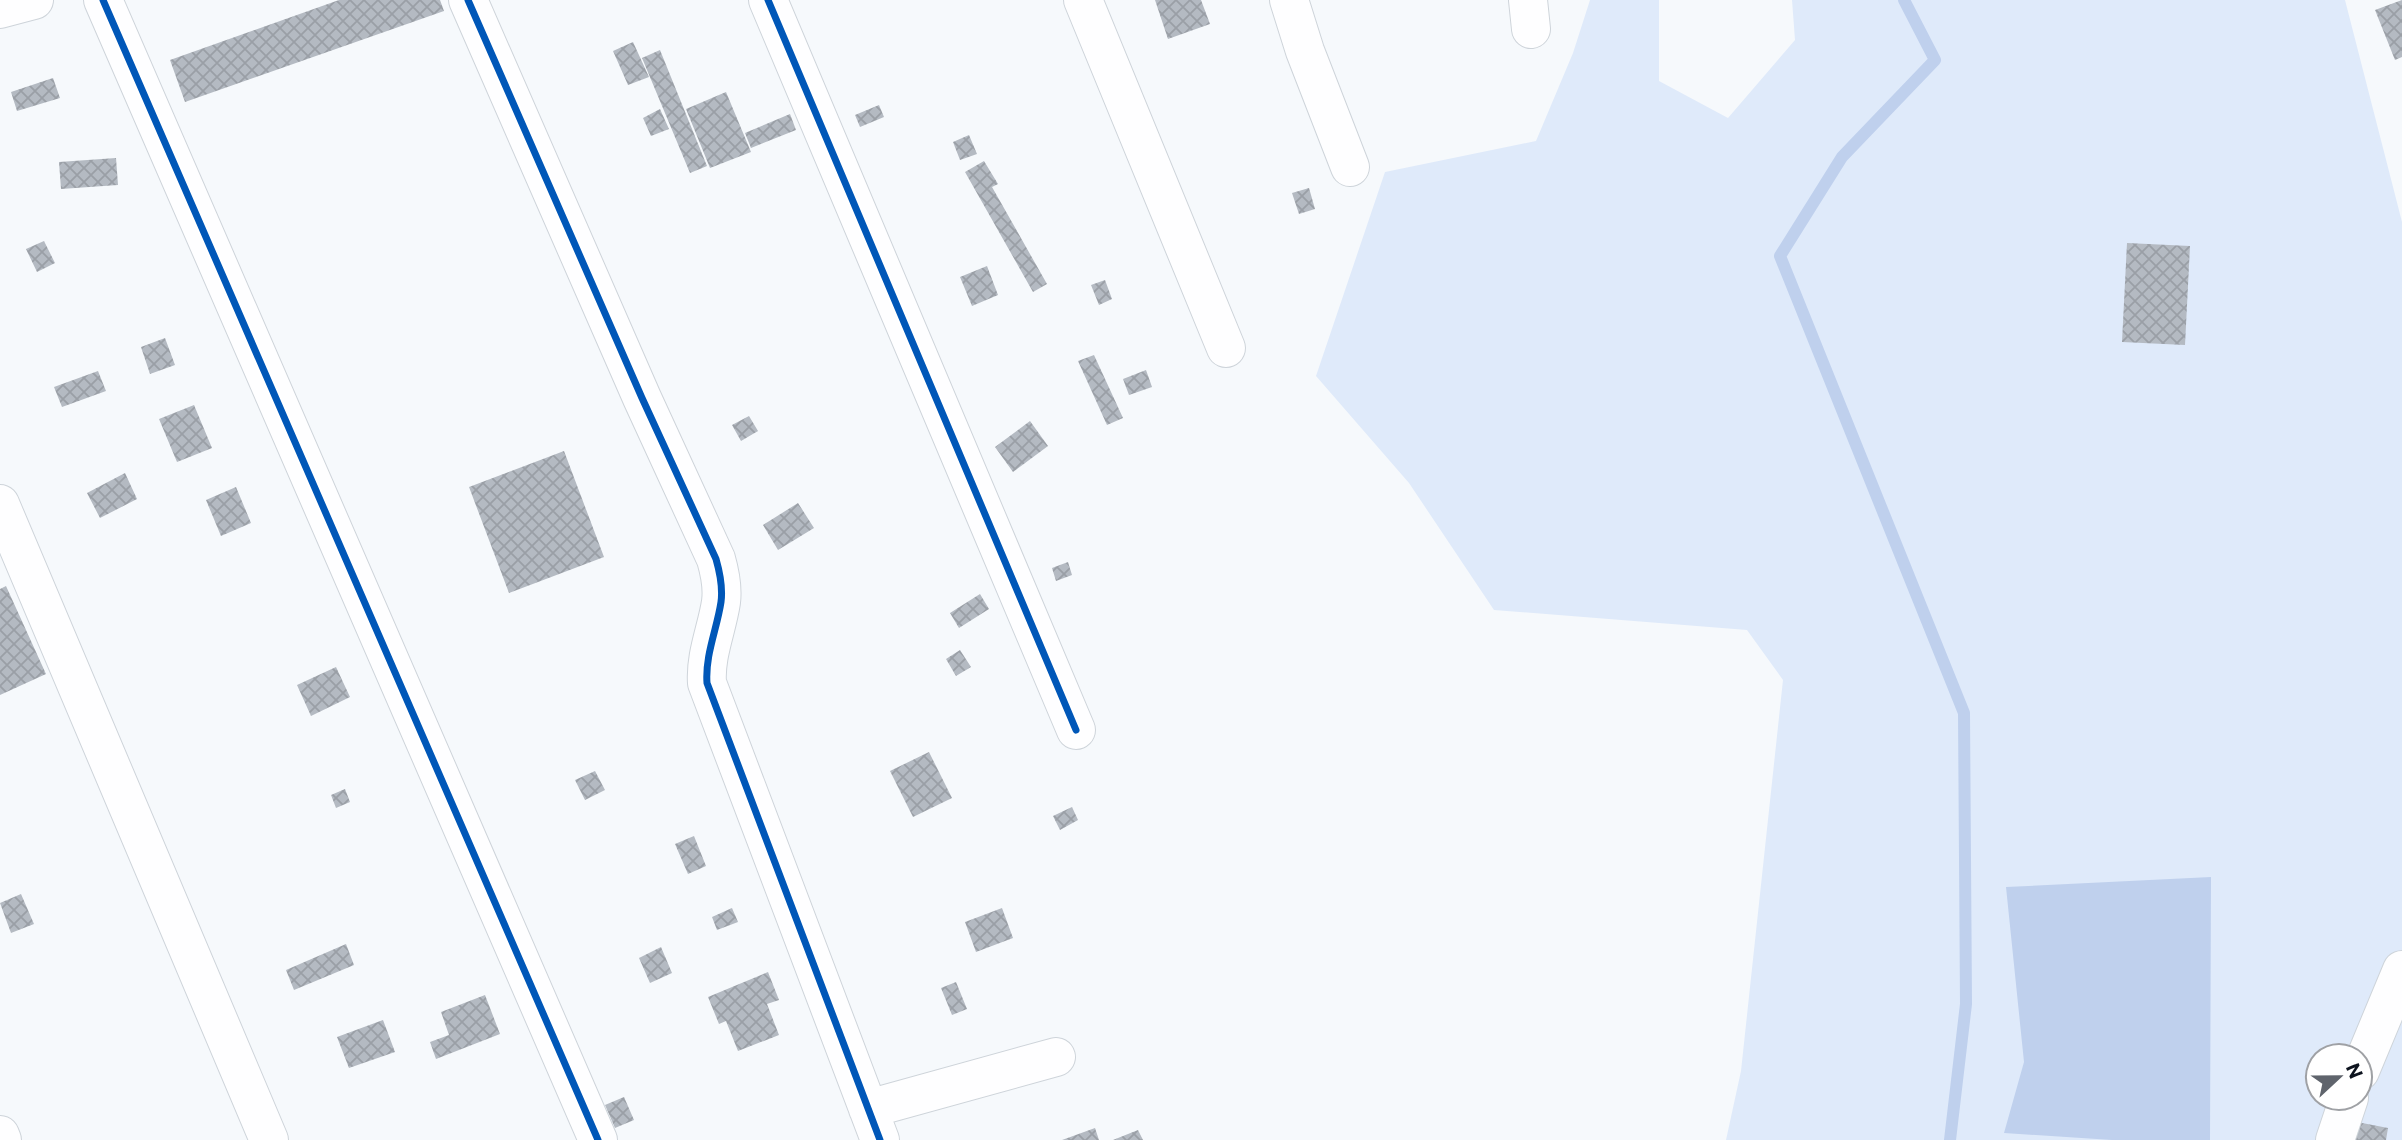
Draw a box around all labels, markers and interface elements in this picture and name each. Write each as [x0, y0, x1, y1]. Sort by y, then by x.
north arrow [2304, 1042, 2374, 1112]
text: N [2342, 1060, 2369, 1081]

